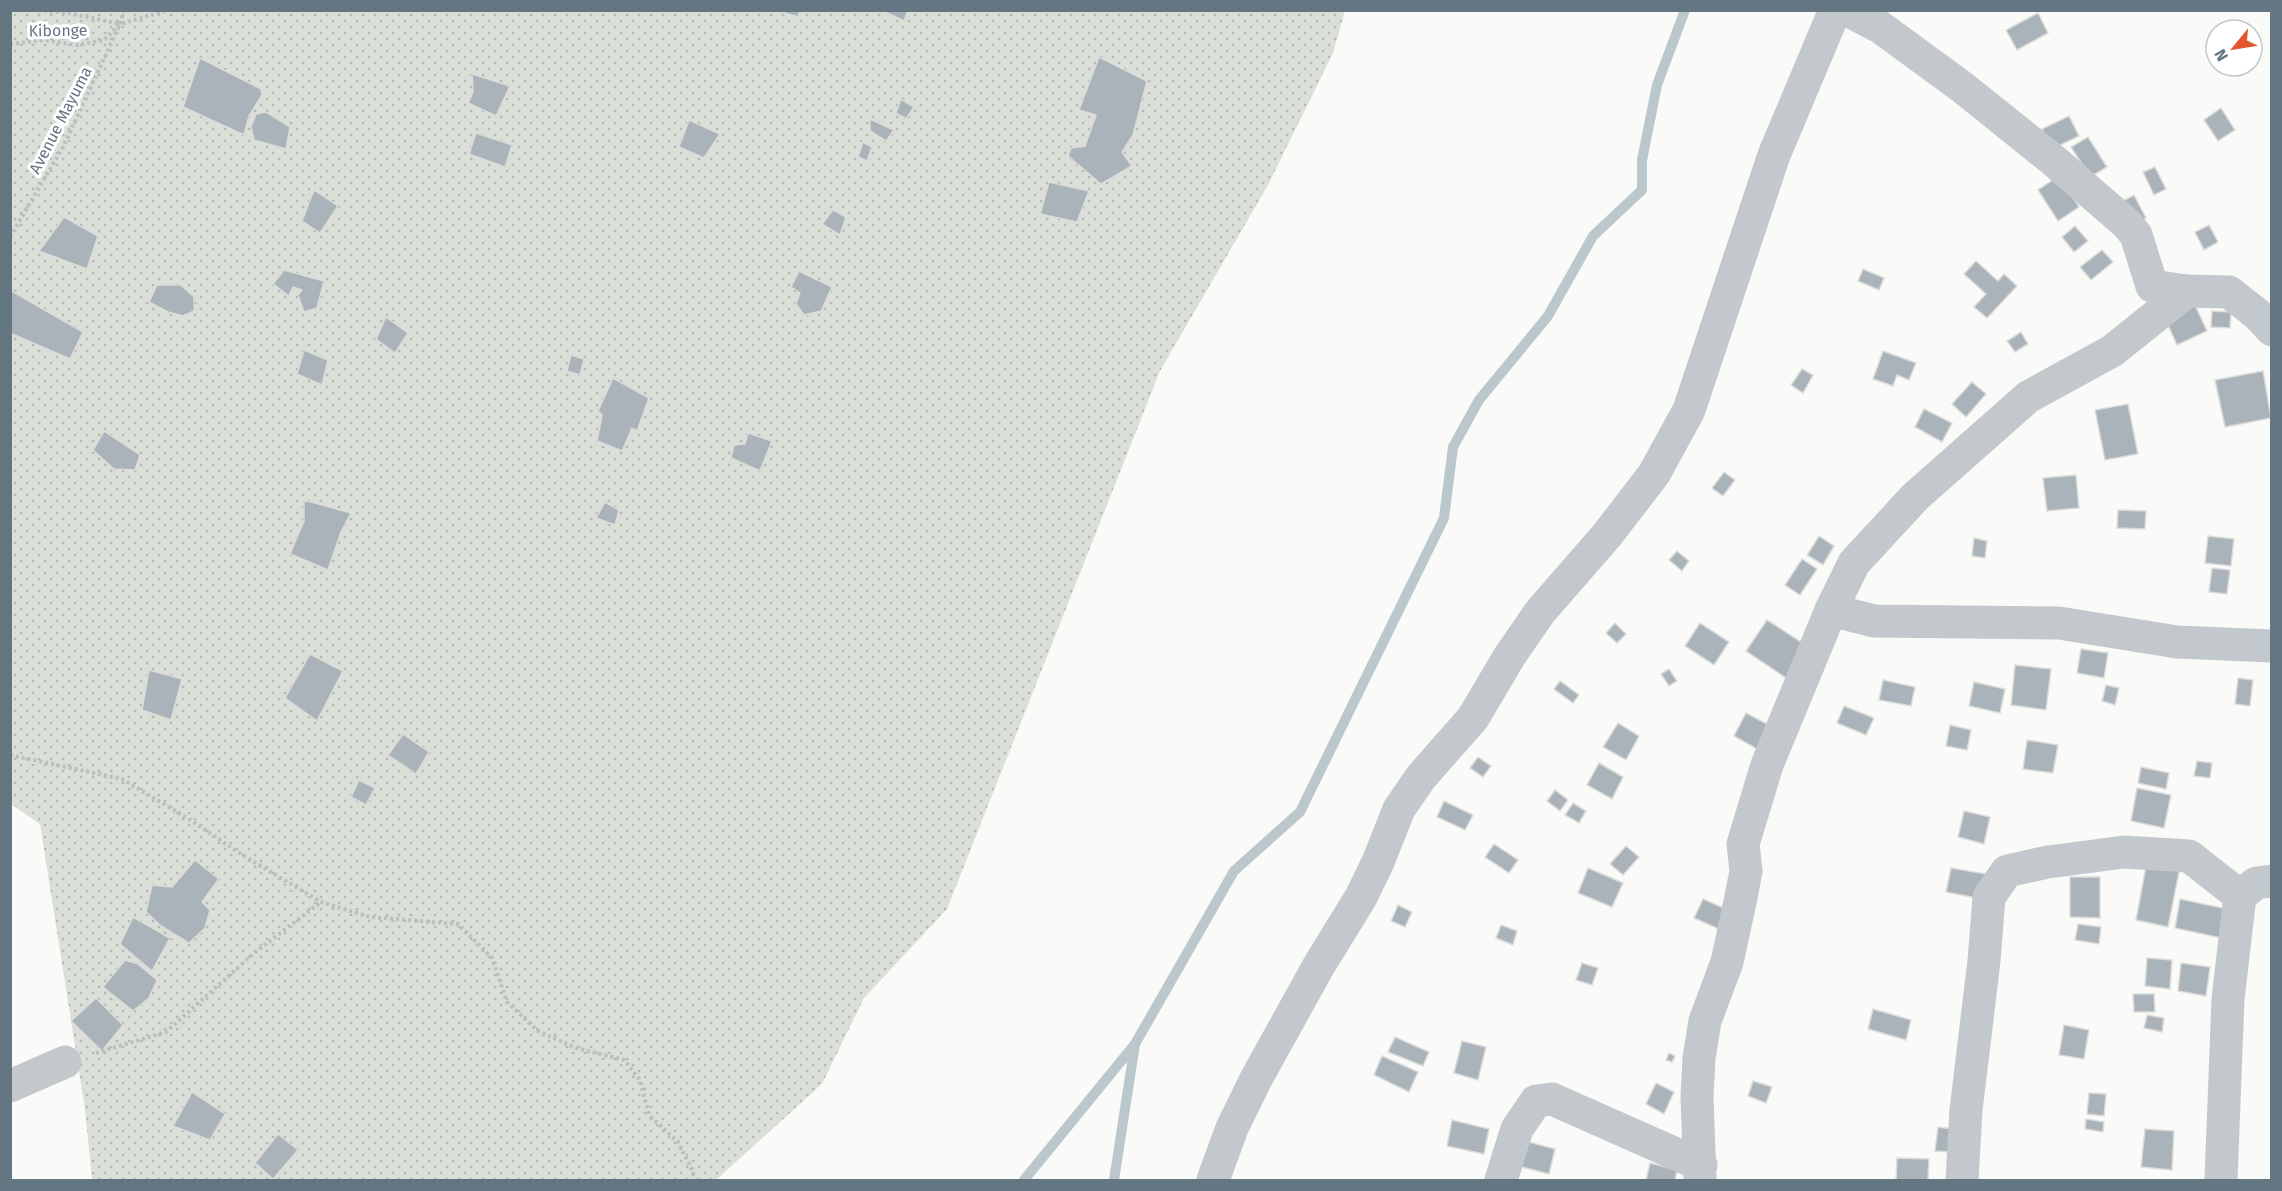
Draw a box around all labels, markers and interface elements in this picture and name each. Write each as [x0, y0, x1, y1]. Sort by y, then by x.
north arrow [2204, 18, 2264, 78]
street label: Kibonge [28, 20, 88, 41]
text: N [2211, 46, 2232, 65]
street label: Avenue Mayuma [25, 63, 96, 177]

